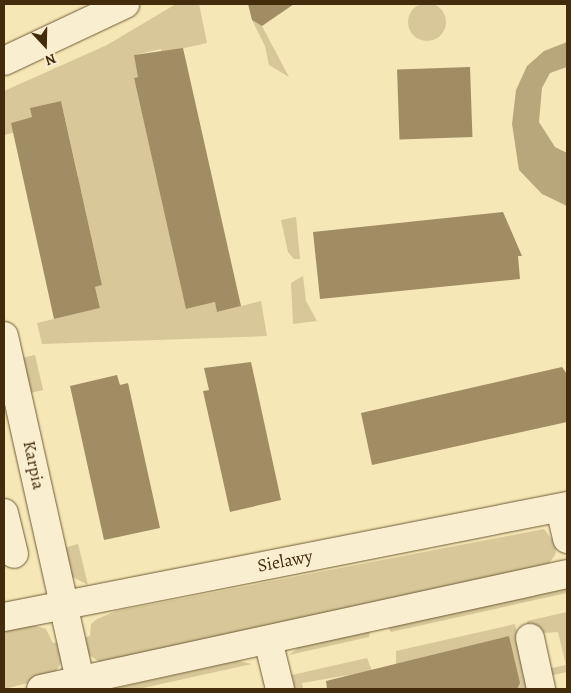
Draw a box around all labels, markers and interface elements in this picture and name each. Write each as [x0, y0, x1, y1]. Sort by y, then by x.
north arrow [20, 20, 70, 70]
text: N [42, 49, 59, 70]
street label: Karpia [18, 439, 50, 491]
street label: Sielawy [256, 545, 314, 577]

